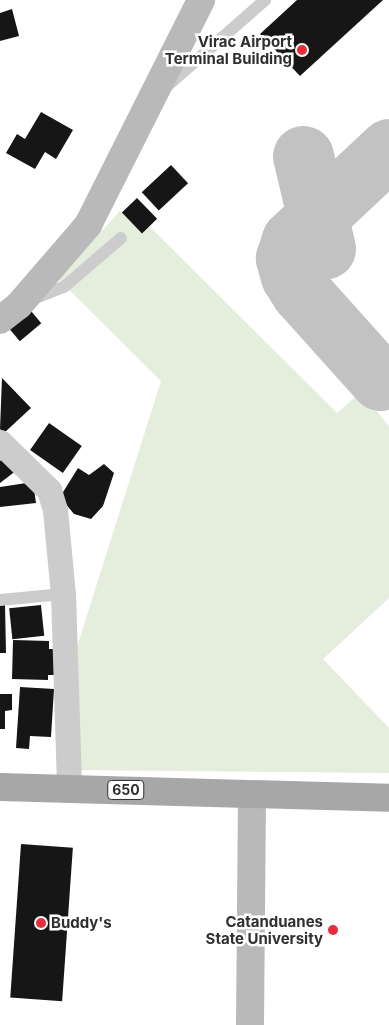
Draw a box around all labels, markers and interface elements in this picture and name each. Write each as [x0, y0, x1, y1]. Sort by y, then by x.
place label: Virac Airport Terminal Building [165, 32, 292, 67]
marker: Virac Airport Terminal Building [296, 44, 308, 56]
road number: 650 [107, 778, 145, 802]
place label: Catanduanes State University [206, 912, 323, 947]
place label: Buddy's [51, 914, 112, 932]
marker: Buddy's [35, 917, 47, 929]
marker: Catanduanes State University [327, 924, 339, 936]

